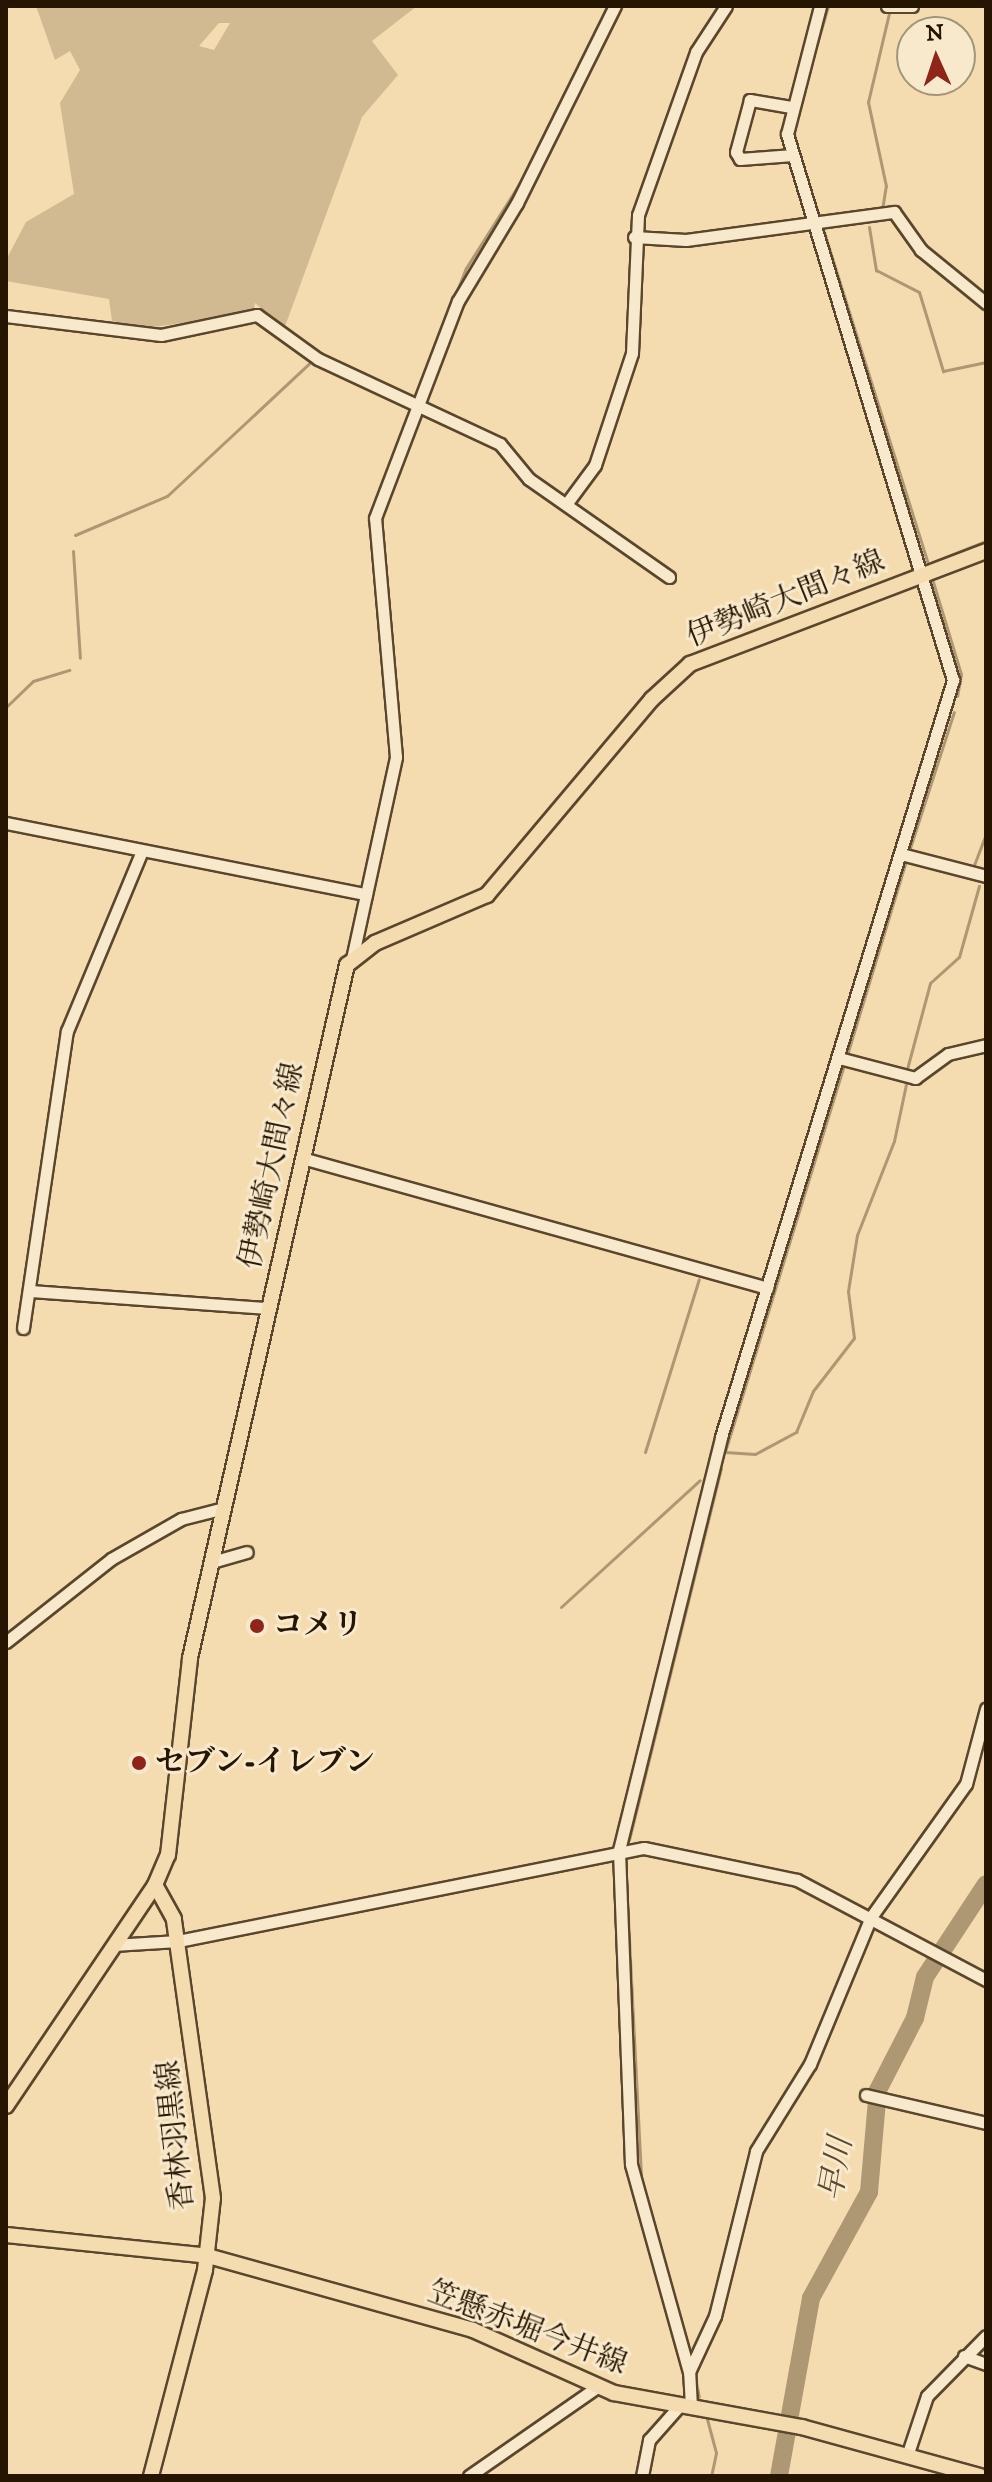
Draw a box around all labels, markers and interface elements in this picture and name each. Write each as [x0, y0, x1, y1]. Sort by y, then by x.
north arrow [896, 16, 976, 96]
text: N [925, 20, 945, 47]
street label: 伊勢崎大間々線 [682, 544, 890, 656]
street label: 伊勢崎大間々線 [234, 1060, 312, 1272]
place label: コメリ [273, 1608, 363, 1644]
marker: コメリ [248, 1617, 266, 1635]
place label: セブン-イレブン [155, 1745, 377, 1781]
marker: セブン-イレブン [130, 1754, 148, 1772]
street label: 香林羽黒線 [151, 2059, 203, 2211]
water label: 早川 [813, 2134, 861, 2204]
street label: 笠懸赤堀今井線 [423, 2275, 631, 2383]

